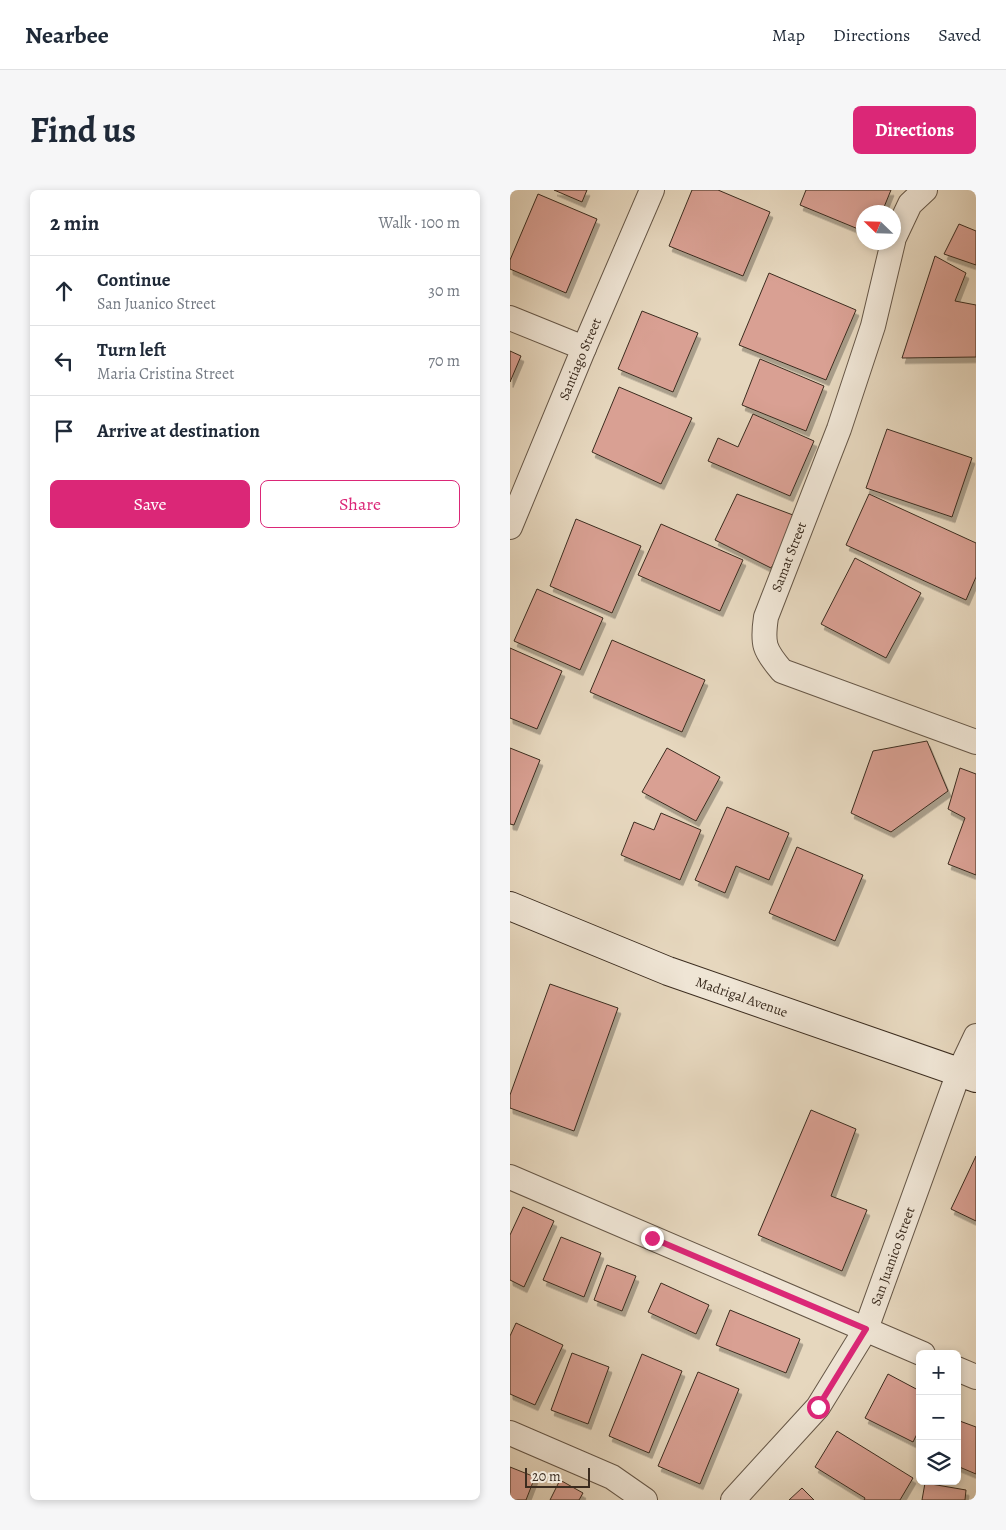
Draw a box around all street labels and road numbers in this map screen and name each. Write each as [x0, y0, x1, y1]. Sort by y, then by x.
street label: Santiago Street [554, 314, 606, 403]
street label: Samat Street [767, 519, 811, 595]
street label: Madrigal Avenue [693, 972, 790, 1021]
street label: San Juanico Street [866, 1204, 919, 1308]

